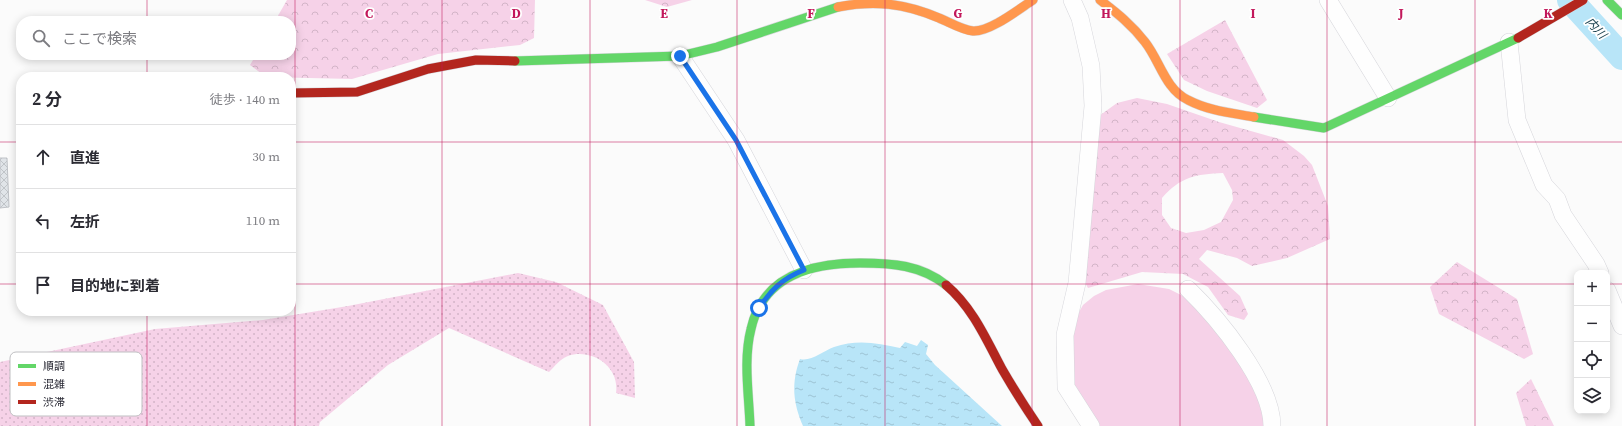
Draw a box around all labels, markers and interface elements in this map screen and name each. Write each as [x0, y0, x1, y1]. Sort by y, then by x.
text: C [365, 5, 373, 22]
text: D [511, 5, 521, 22]
text: E [660, 5, 668, 22]
text: F [807, 5, 815, 22]
text: G [954, 5, 963, 22]
text: H [1101, 5, 1111, 22]
text: I [1250, 5, 1256, 22]
text: J [1397, 5, 1404, 22]
text: K [1543, 5, 1553, 22]
water label: 内川 [1582, 14, 1611, 44]
search box [16, 16, 296, 60]
icon: search [30, 27, 52, 49]
text: ここで検索 [62, 28, 137, 49]
route end [671, 47, 689, 65]
text: 2 分 [32, 87, 62, 111]
text: 徒歩 · 140 m [210, 91, 280, 108]
icon: ahead [32, 146, 54, 168]
text: 直進 [70, 147, 100, 168]
text: 30 m [252, 148, 280, 165]
icon: left [32, 210, 54, 232]
text: 左折 [70, 211, 100, 232]
text: 110 m [246, 212, 280, 229]
map controls [1574, 270, 1610, 414]
button: + [1574, 270, 1610, 306]
icon: arrive [32, 274, 54, 296]
text: 目的地に到着 [70, 275, 160, 296]
route start [750, 299, 768, 317]
button: − [1574, 306, 1610, 342]
button: locate [1574, 342, 1610, 378]
legend [10, 352, 142, 416]
text: 順調 [43, 359, 65, 374]
text: 混雑 [43, 377, 65, 392]
button: layers [1574, 378, 1610, 414]
text: 渋滞 [43, 395, 65, 410]

